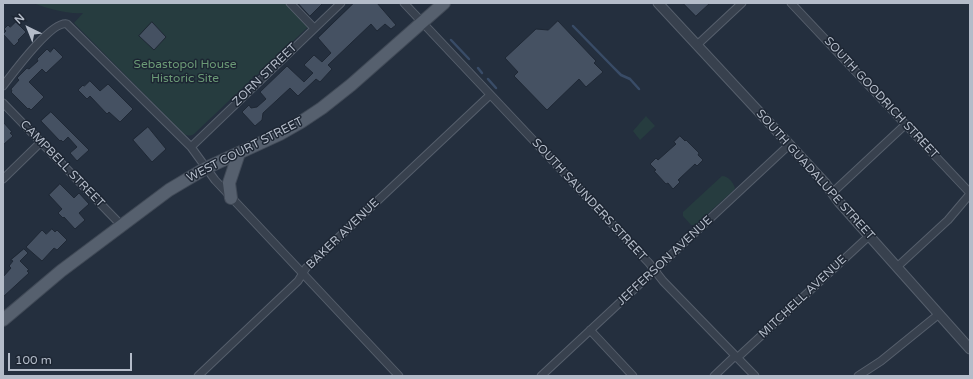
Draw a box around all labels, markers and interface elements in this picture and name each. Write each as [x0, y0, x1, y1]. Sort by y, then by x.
north arrow [8, 8, 48, 48]
text: N [12, 11, 27, 27]
street label: SOUTH GOODRICH STREET [821, 34, 941, 162]
street label: ZORN STREET [230, 41, 300, 109]
park label: Sebastopol House Historic Site [133, 58, 237, 86]
street label: SOUTH GUADALUPE STREET [753, 107, 877, 243]
street label: WEST COURT STREET [184, 114, 306, 186]
street label: CAMPBELL STREET [17, 118, 107, 210]
street label: SOUTH SAUNDERS STREET [529, 136, 649, 264]
street label: BAKER AVENUE [304, 196, 382, 272]
street label: JEFFERSON AVENUE [614, 213, 716, 309]
street label: MITCHELL AVENUE [756, 253, 850, 341]
scale bar [10, 345, 134, 371]
text: 100 m [15, 353, 52, 367]

